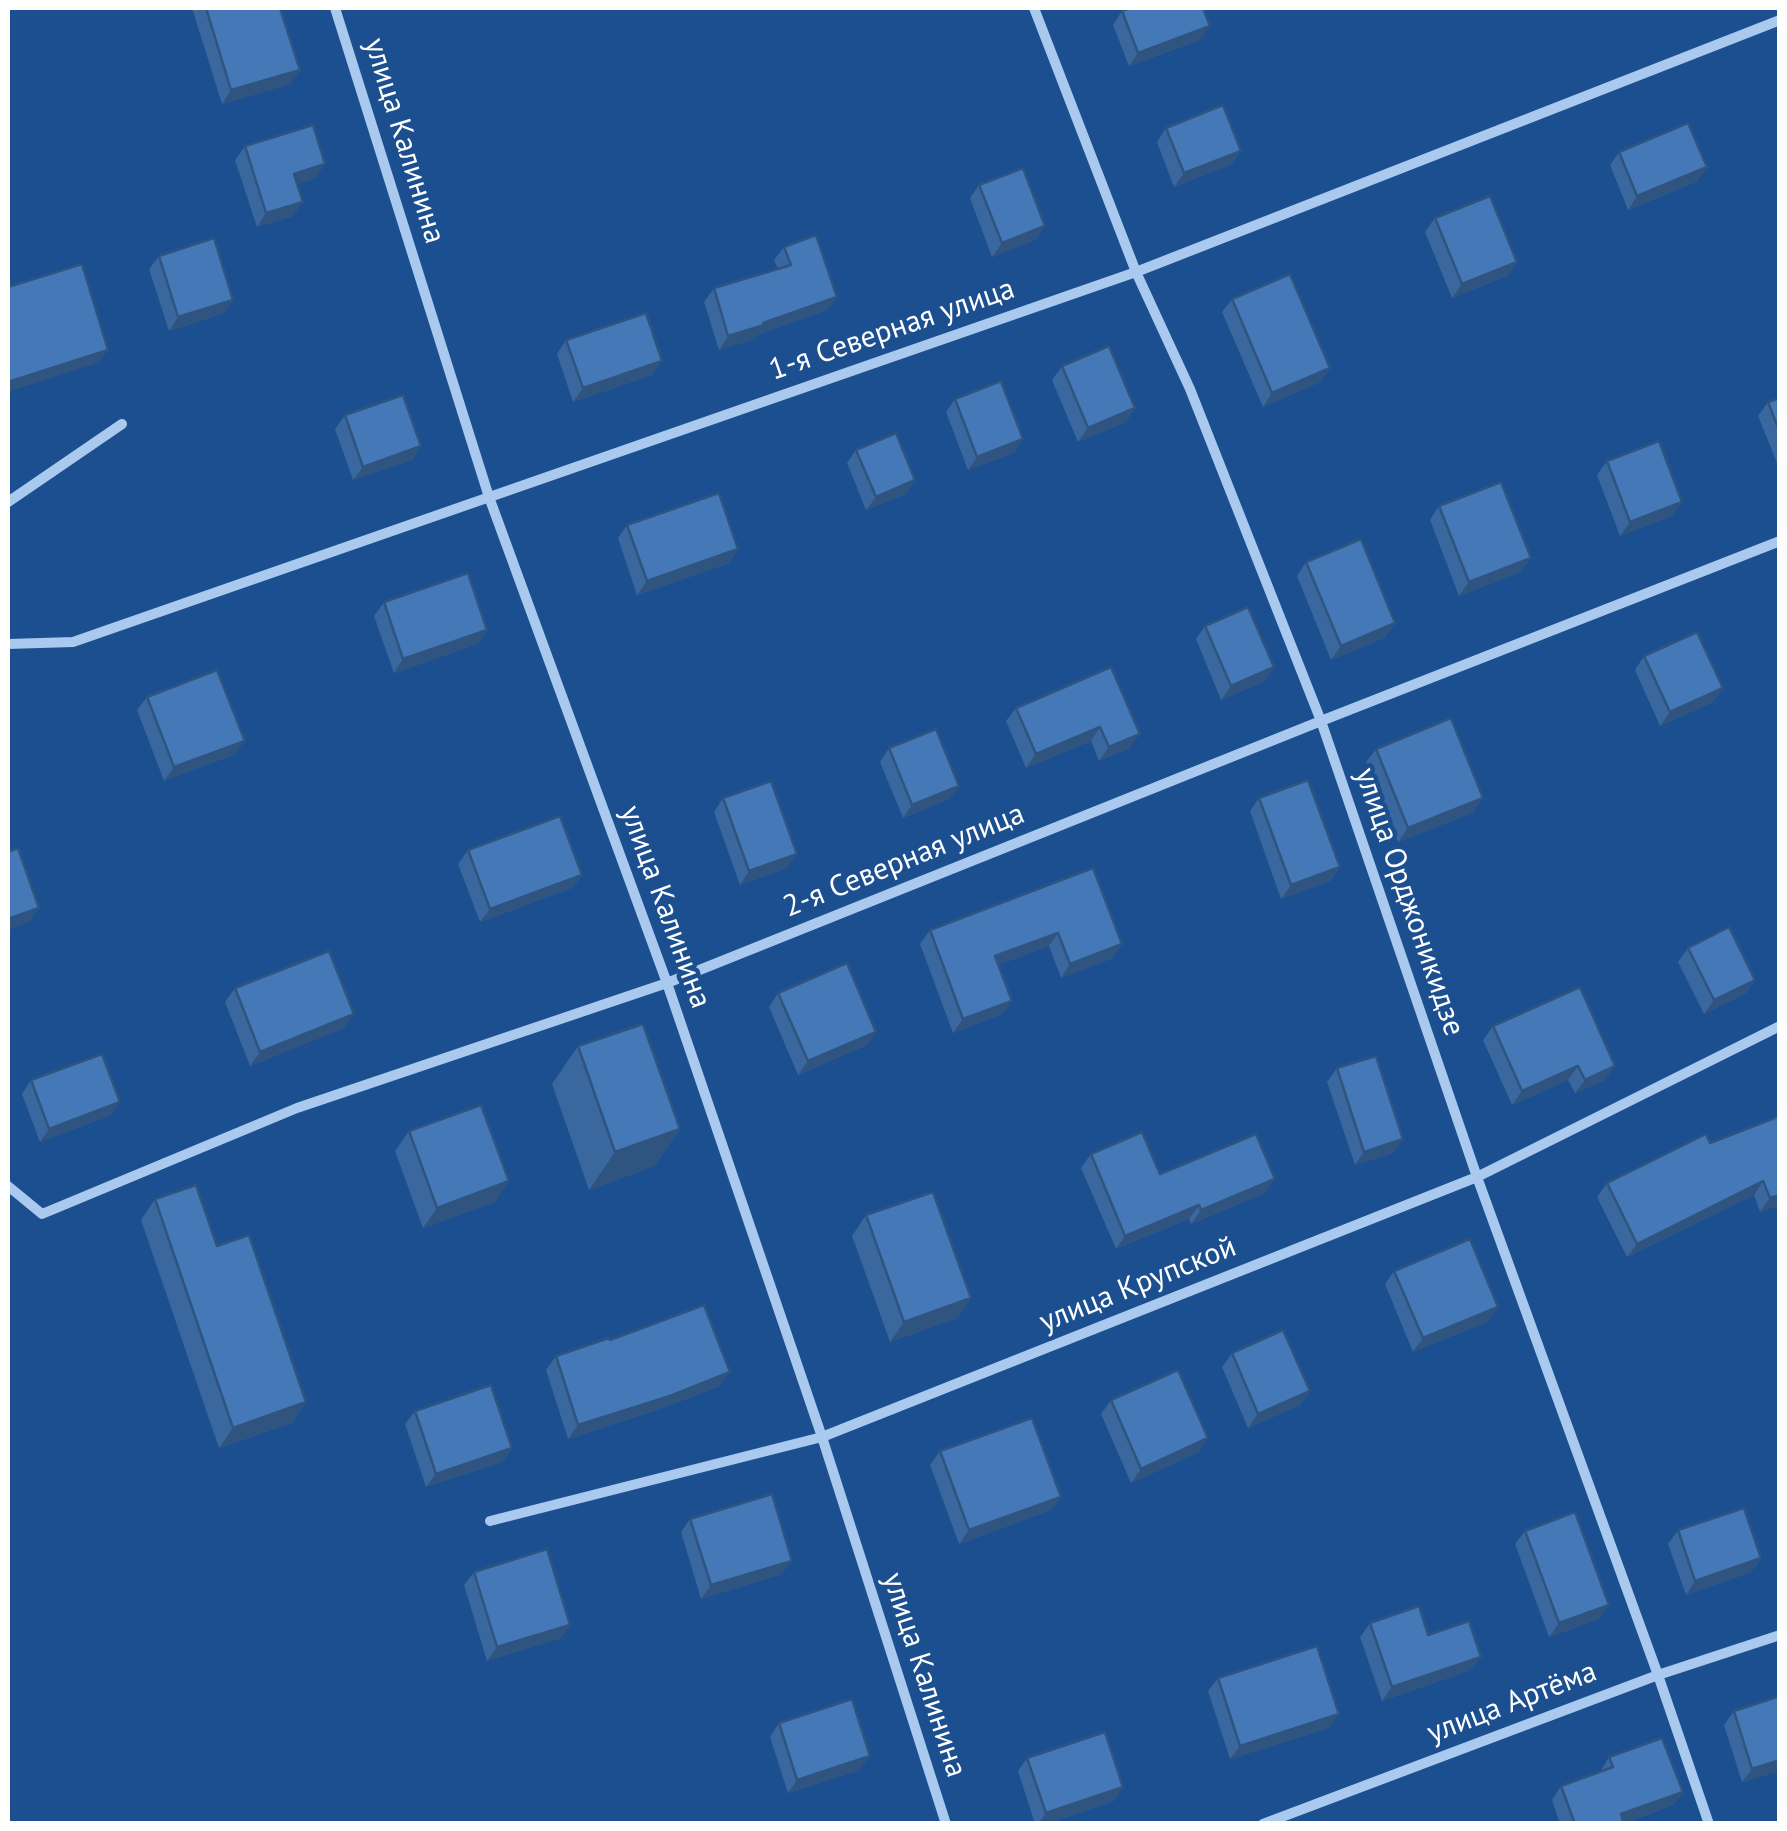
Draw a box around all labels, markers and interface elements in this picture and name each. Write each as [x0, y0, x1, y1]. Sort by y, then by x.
street label: улица Калинина [356, 34, 452, 248]
street label: 1-я Северная улица [765, 271, 1019, 389]
street label: улица Орджоникидзе [1346, 763, 1472, 1041]
street label: 2-я Северная улица [778, 796, 1030, 926]
street label: улица Калинина [612, 801, 718, 1013]
street label: улица Крупской [1035, 1229, 1241, 1341]
street label: улица Калинина [874, 1568, 974, 1782]
street label: улица Артёма [1422, 1654, 1602, 1752]

